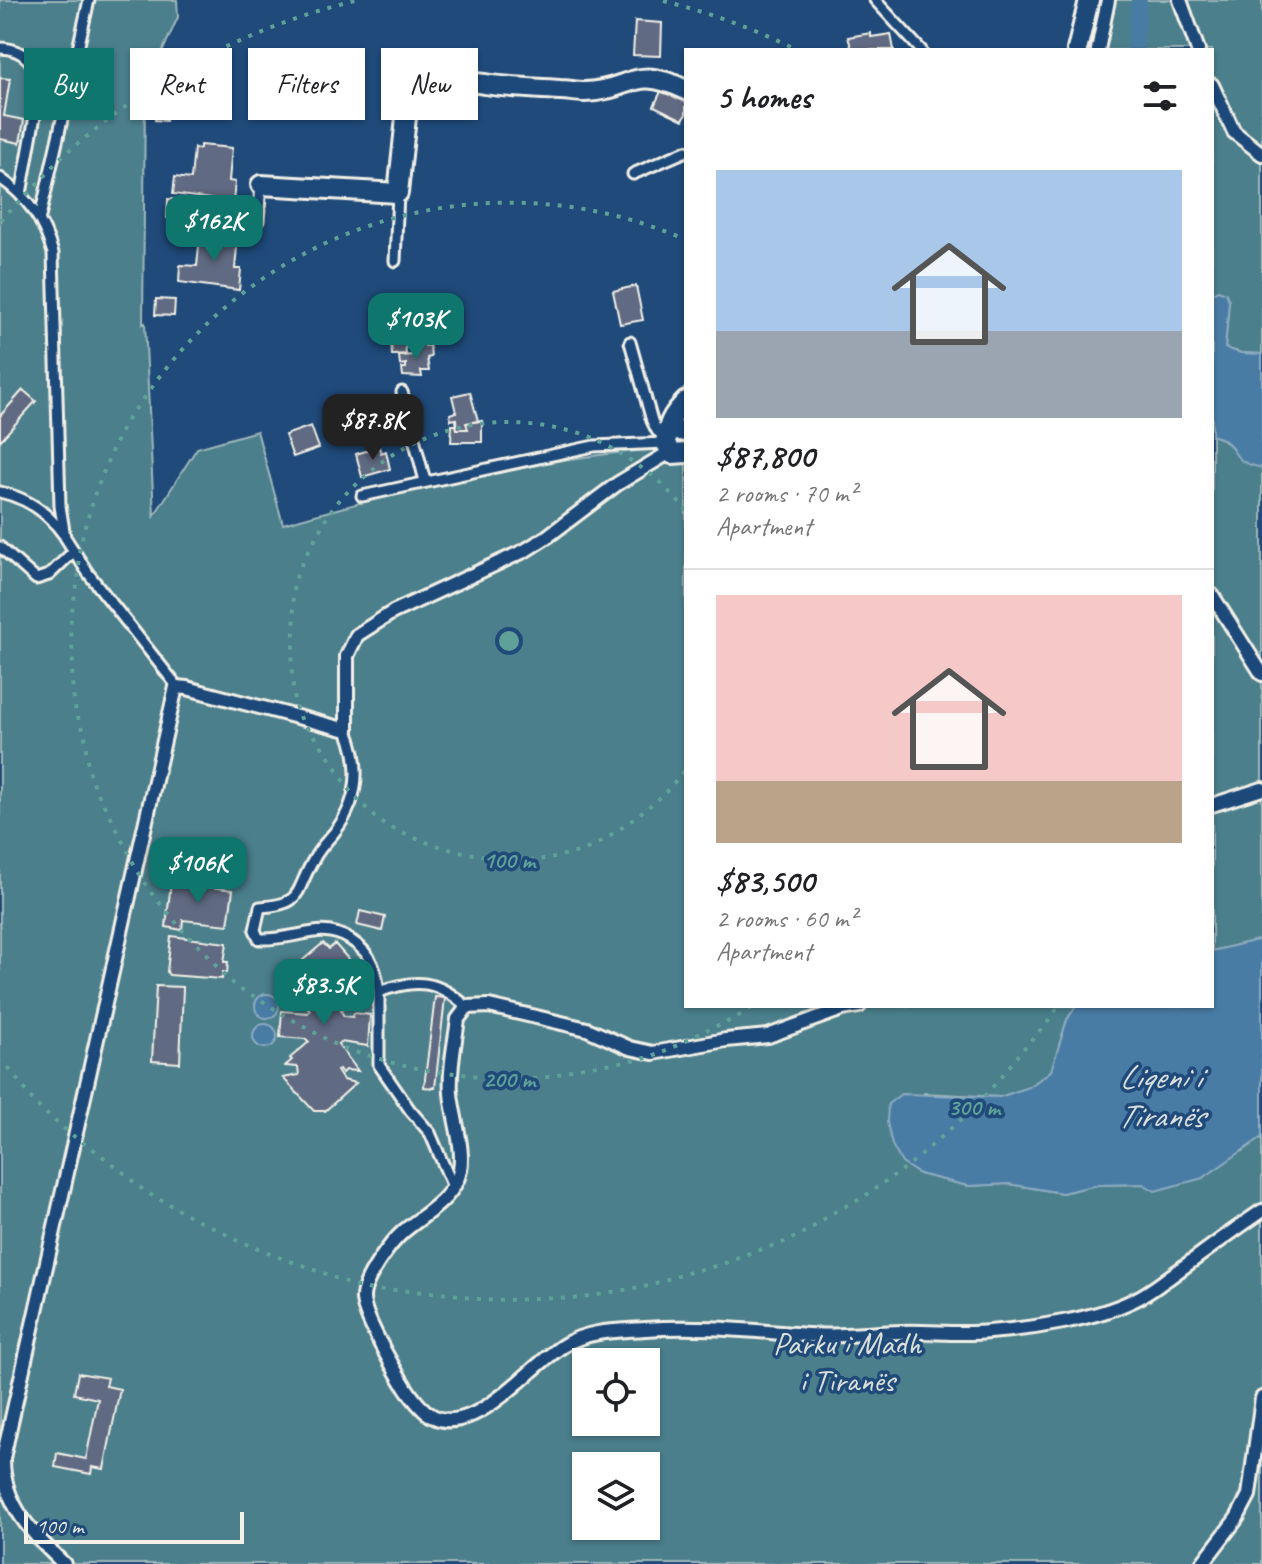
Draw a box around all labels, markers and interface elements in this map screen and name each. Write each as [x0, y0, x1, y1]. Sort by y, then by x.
chip: Buy [24, 48, 114, 120]
chip: Rent [130, 48, 232, 120]
chip: Filters [248, 48, 365, 120]
chip: New [381, 48, 478, 120]
icon: filters [1138, 74, 1182, 118]
text: 5 homes [716, 75, 811, 118]
pin: $162K [158, 195, 270, 263]
text: $162K [184, 204, 244, 237]
icon: home [877, 222, 1021, 366]
pin: $103K [360, 293, 472, 361]
text: $103K [386, 302, 446, 335]
pin: $87.8K [308, 394, 438, 462]
text: $87.8K [340, 403, 406, 436]
text: $87,800 [716, 434, 814, 477]
text: 2 rooms · 70 m² [716, 477, 857, 510]
text: Apartment [716, 510, 812, 543]
centre of rings [495, 627, 523, 655]
icon: home [877, 647, 1021, 791]
pin: $106K [142, 837, 254, 905]
text: 100 m [483, 845, 537, 875]
text: $106K [168, 846, 228, 879]
text: $83,500 [716, 859, 814, 902]
text: 2 rooms · 60 m² [716, 902, 857, 935]
text: Apartment [716, 935, 812, 968]
pin: $83.5K [259, 959, 389, 1027]
text: $83.5K [292, 968, 356, 1001]
water label: Liqeni i Tiranës [1117, 1055, 1209, 1137]
text: 200 m [483, 1064, 537, 1094]
text: 300 m [948, 1092, 1002, 1122]
park label: Parku i Madh i Tiranës [773, 1323, 923, 1401]
map controls [572, 1348, 660, 1540]
button: locate [572, 1348, 660, 1436]
button: layers [572, 1452, 660, 1540]
scale bar [24, 1508, 244, 1544]
text: 100 m [36, 1512, 83, 1540]

